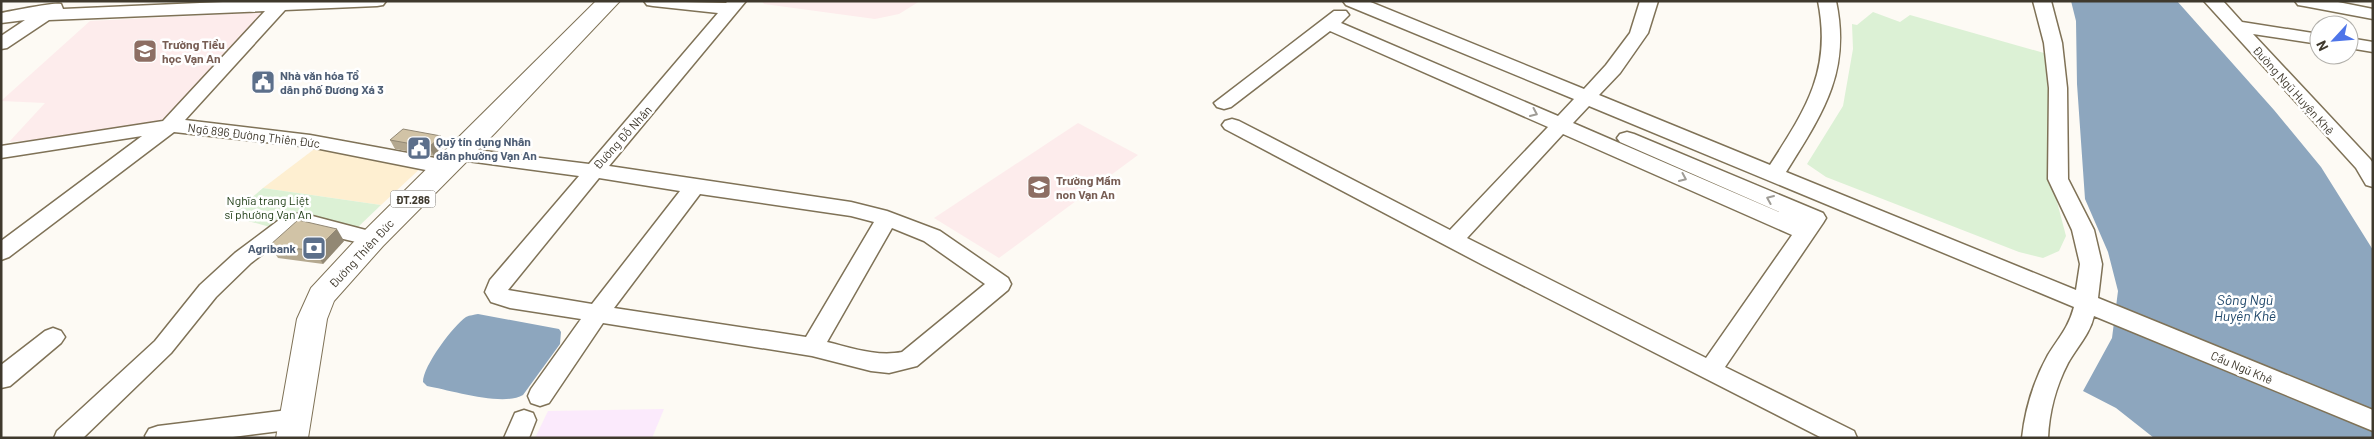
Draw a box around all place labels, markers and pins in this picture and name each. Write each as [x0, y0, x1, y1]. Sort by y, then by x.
place label: Trường Tiểu học Vạn An [162, 37, 225, 65]
school or university icon: Trường Tiểu học Vạn An [132, 38, 158, 64]
place label: Nhà văn hóa Tổ dân phố Đương Xá 3 [280, 68, 384, 96]
public building icon: Nhà văn hóa Tổ dân phố Đương Xá 3 [250, 69, 276, 95]
place label: Quỹ tín dụng Nhân dân phường Vạn An [436, 134, 537, 162]
public building icon: Quỹ tín dụng Nhân dân phường Vạn An [406, 135, 432, 161]
place label: Trường Mầm non Vạn An [1056, 173, 1121, 201]
school or university icon: Trường Mầm non Vạn An [1026, 174, 1052, 200]
bank icon: Agribank [301, 235, 327, 261]
place label: Agribank [248, 241, 297, 255]

